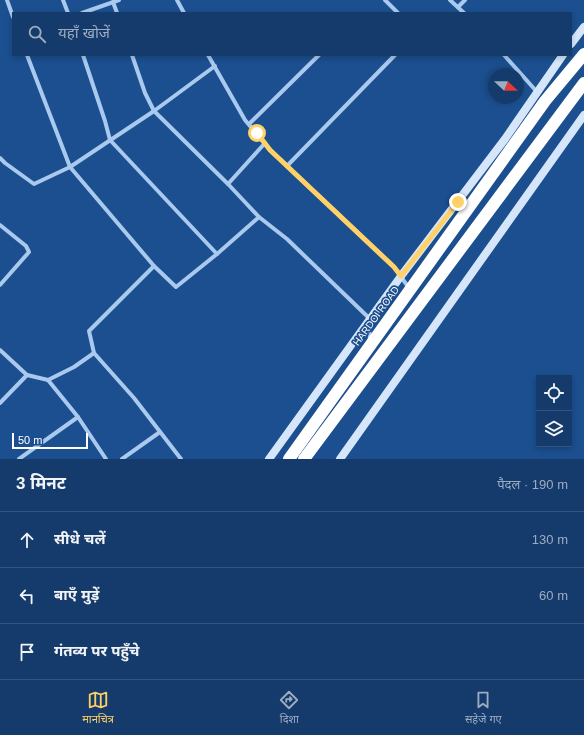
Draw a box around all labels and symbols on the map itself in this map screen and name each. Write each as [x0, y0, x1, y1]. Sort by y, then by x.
north arrow [488, 68, 524, 104]
route start [248, 124, 266, 142]
route end [449, 193, 467, 211]
street label: HARDOI ROAD [351, 284, 401, 348]
scale bar [12, 431, 88, 450]

